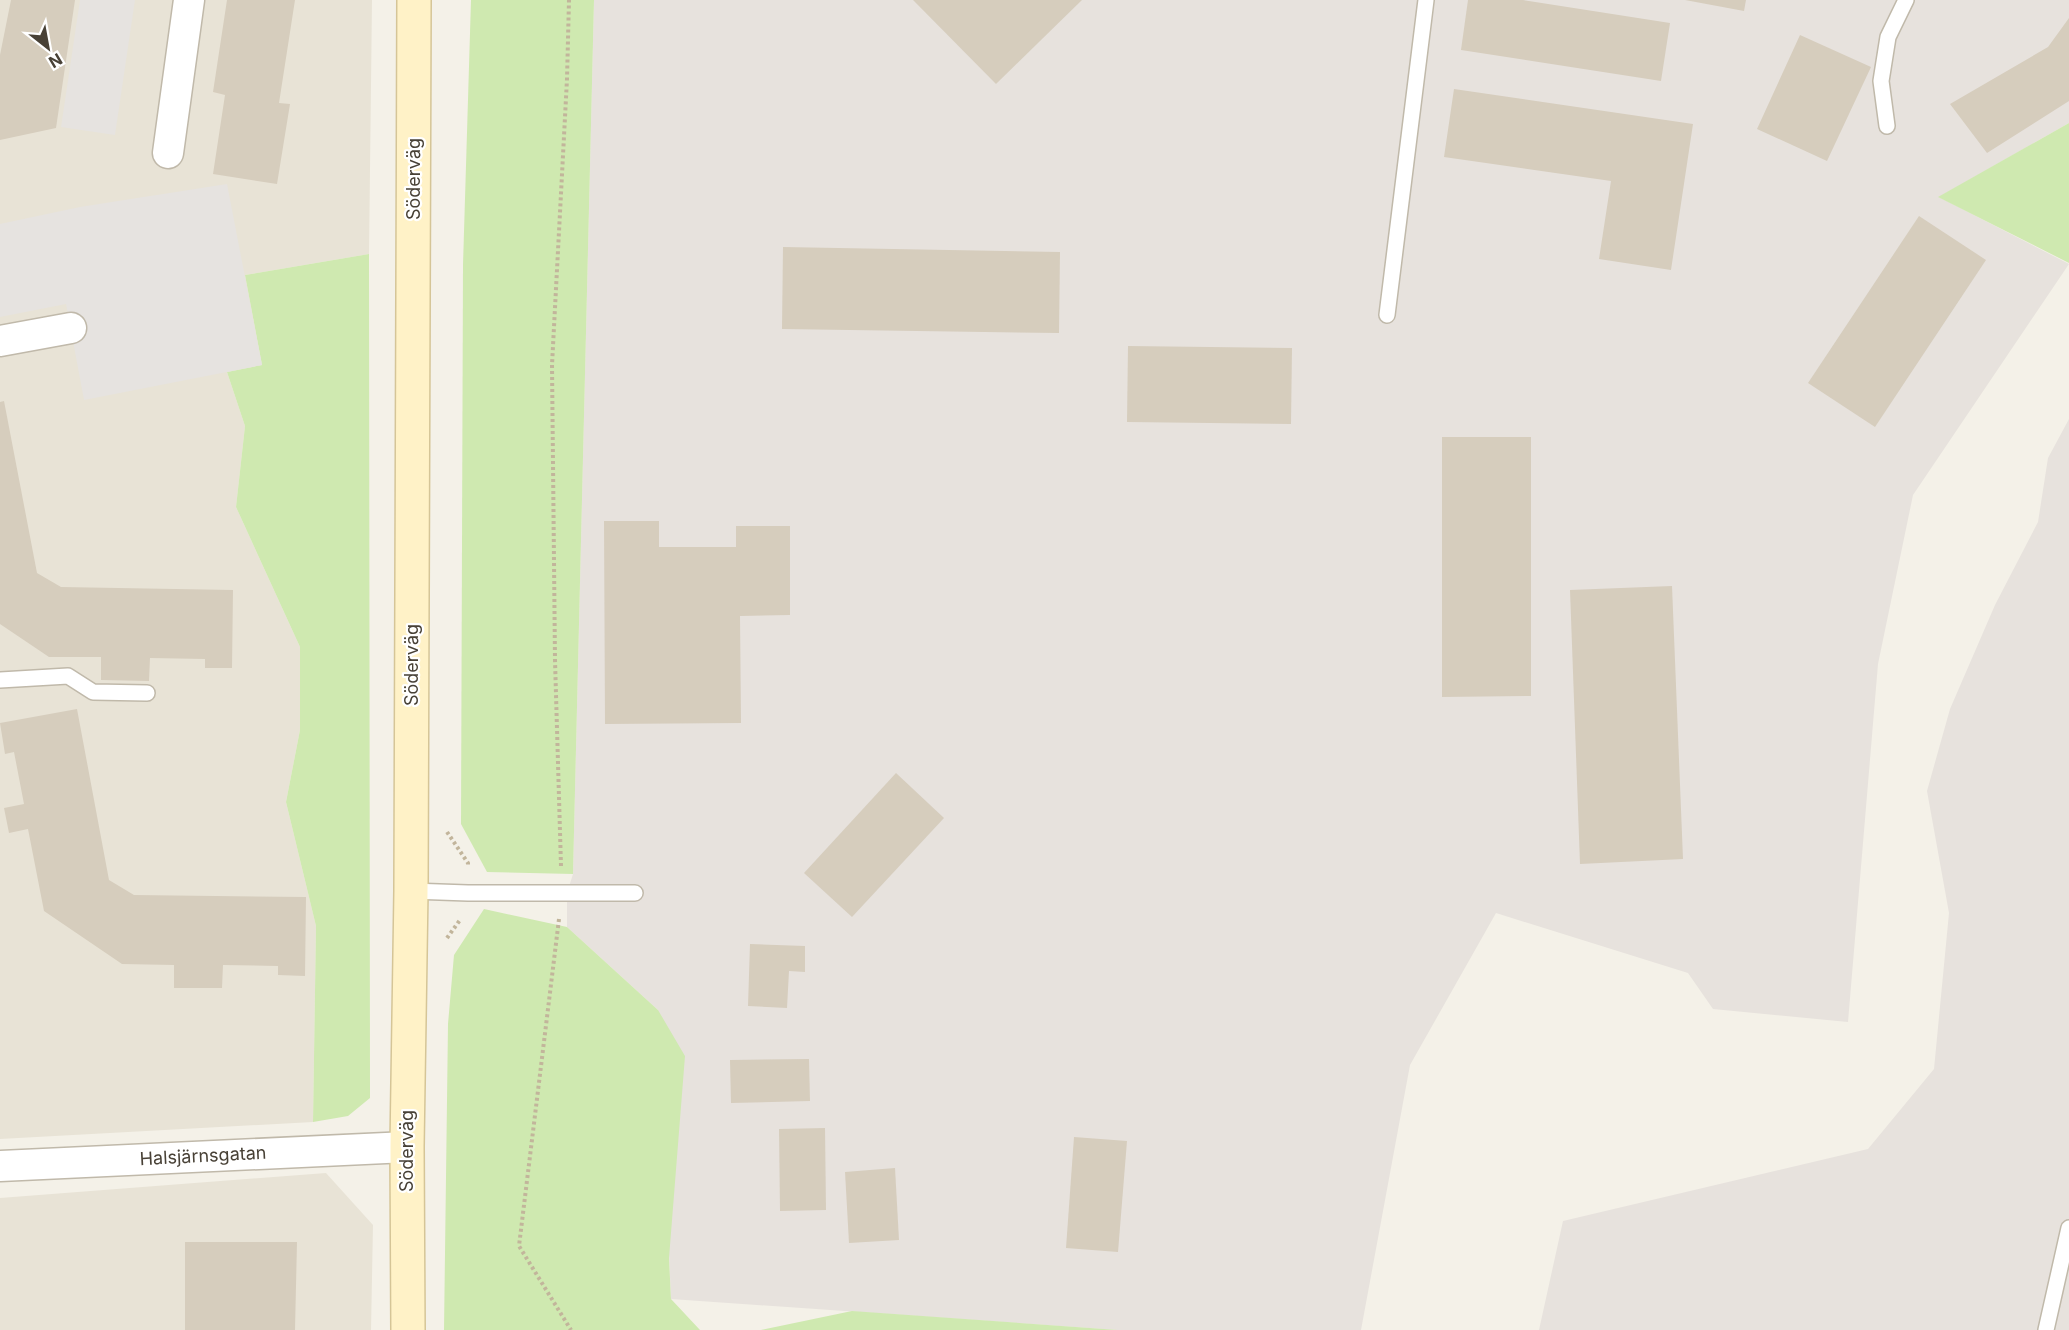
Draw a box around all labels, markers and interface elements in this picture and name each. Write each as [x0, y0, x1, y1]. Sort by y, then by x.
north arrow [18, 18, 78, 78]
text: N [45, 49, 66, 73]
street label: Söderväg [403, 138, 424, 220]
street label: Söderväg [401, 624, 422, 706]
street label: Söderväg [396, 1110, 417, 1192]
street label: Halsjärnsgatan [139, 1142, 267, 1169]

